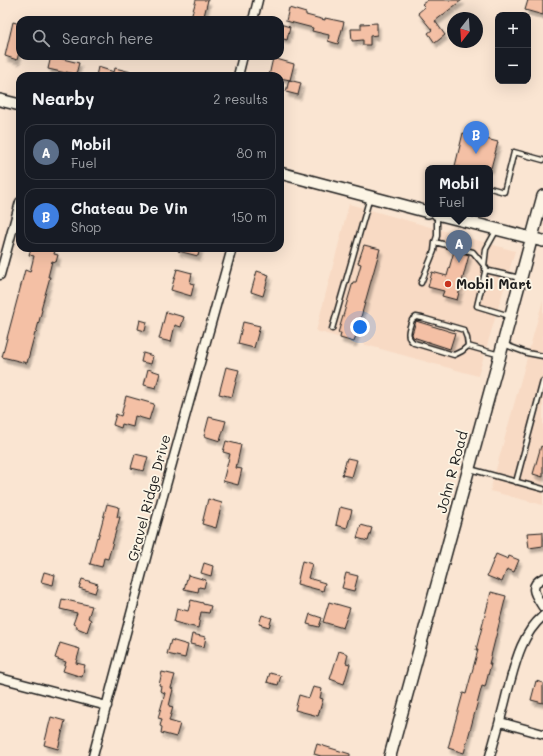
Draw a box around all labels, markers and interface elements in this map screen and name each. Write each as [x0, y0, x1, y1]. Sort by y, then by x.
north arrow [447, 12, 483, 48]
map controls [495, 12, 531, 84]
button: + [495, 12, 531, 48]
search box [16, 16, 284, 60]
icon: search [30, 27, 52, 49]
text: Search here [62, 28, 153, 48]
button: − [495, 48, 531, 84]
text: Nearby [32, 87, 94, 109]
text: 2 results [213, 90, 268, 107]
pin: B [463, 121, 489, 154]
text: Mobil [71, 134, 111, 154]
text: A [41, 144, 51, 161]
text: 80 m [237, 144, 267, 161]
text: Fuel [71, 154, 97, 171]
popup [425, 165, 493, 217]
text: Mobil [439, 173, 479, 193]
text: Fuel [439, 193, 465, 210]
text: Chateau De Vin [71, 198, 188, 218]
text: B [42, 208, 50, 225]
text: 150 m [231, 208, 267, 225]
text: Shop [71, 218, 101, 235]
pin: A [446, 230, 472, 263]
place label: Mobil Mart [456, 274, 532, 293]
marker: Mobil Mart [443, 279, 453, 289]
your location [350, 317, 370, 337]
street label: John R Road [431, 429, 472, 515]
street label: Gravel Ridge Drive [122, 432, 175, 563]

